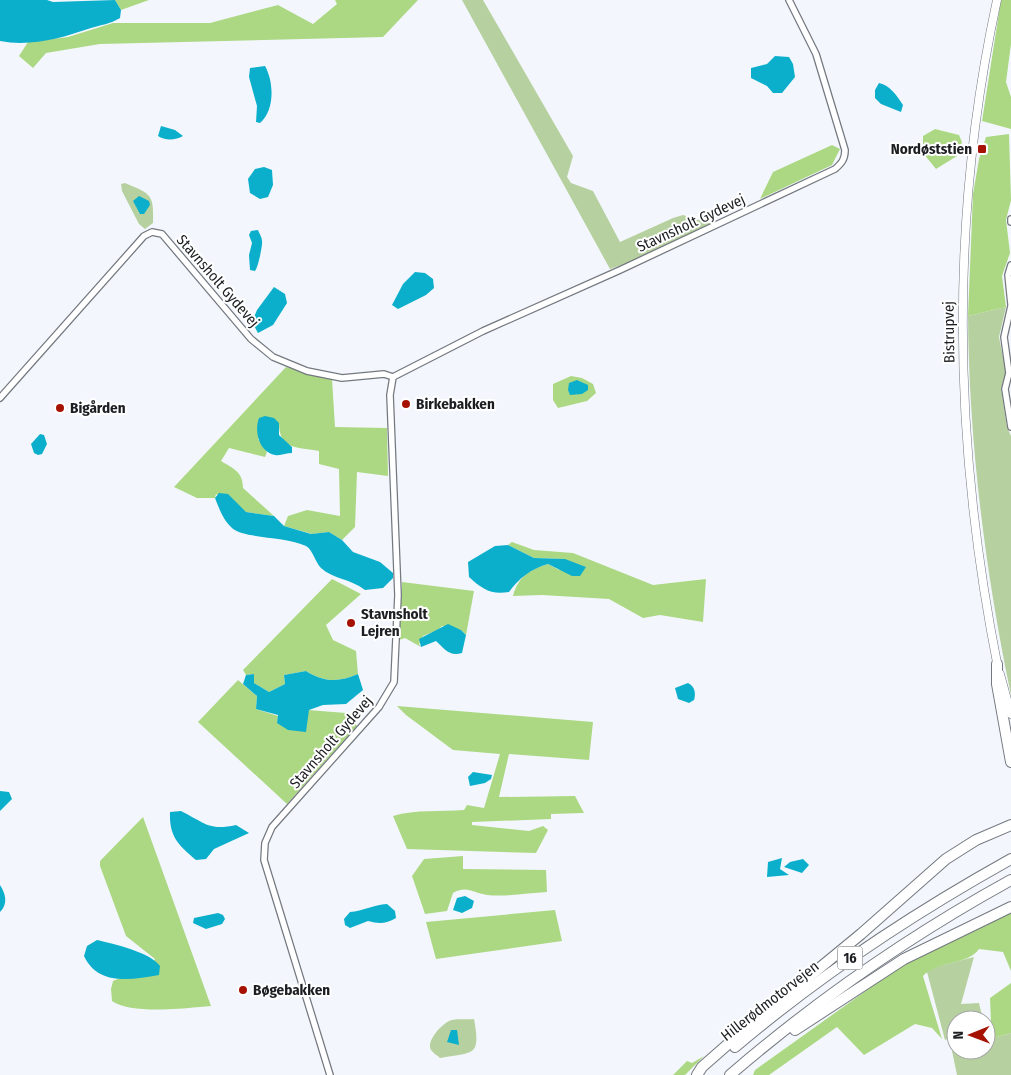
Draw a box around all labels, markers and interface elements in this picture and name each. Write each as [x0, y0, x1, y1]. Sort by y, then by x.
place label: Nordøststien [891, 140, 972, 158]
marker: Nordøststien [976, 143, 988, 155]
street label: Stavnsholt Gydevej [634, 190, 748, 256]
street label: Stavnsholt Gydevej [173, 231, 263, 331]
street label: Bistrupvej [939, 301, 959, 363]
place label: Birkebakken [416, 395, 495, 413]
marker: Birkebakken [400, 398, 412, 410]
place label: Bigården [70, 399, 126, 417]
marker: Bigården [54, 402, 66, 414]
place label: Stavnsholt Lejren [361, 605, 429, 640]
marker: Stavnsholt Lejren [345, 617, 357, 629]
street label: Stavnsholt Gydevej [286, 692, 376, 792]
road number: 16 [838, 946, 862, 970]
street label: Hillerødmotorvejen [717, 957, 823, 1045]
place label: Bøgebakken [253, 981, 330, 999]
marker: Bøgebakken [237, 984, 249, 996]
north arrow [946, 1010, 996, 1060]
text: N [950, 1031, 967, 1040]

